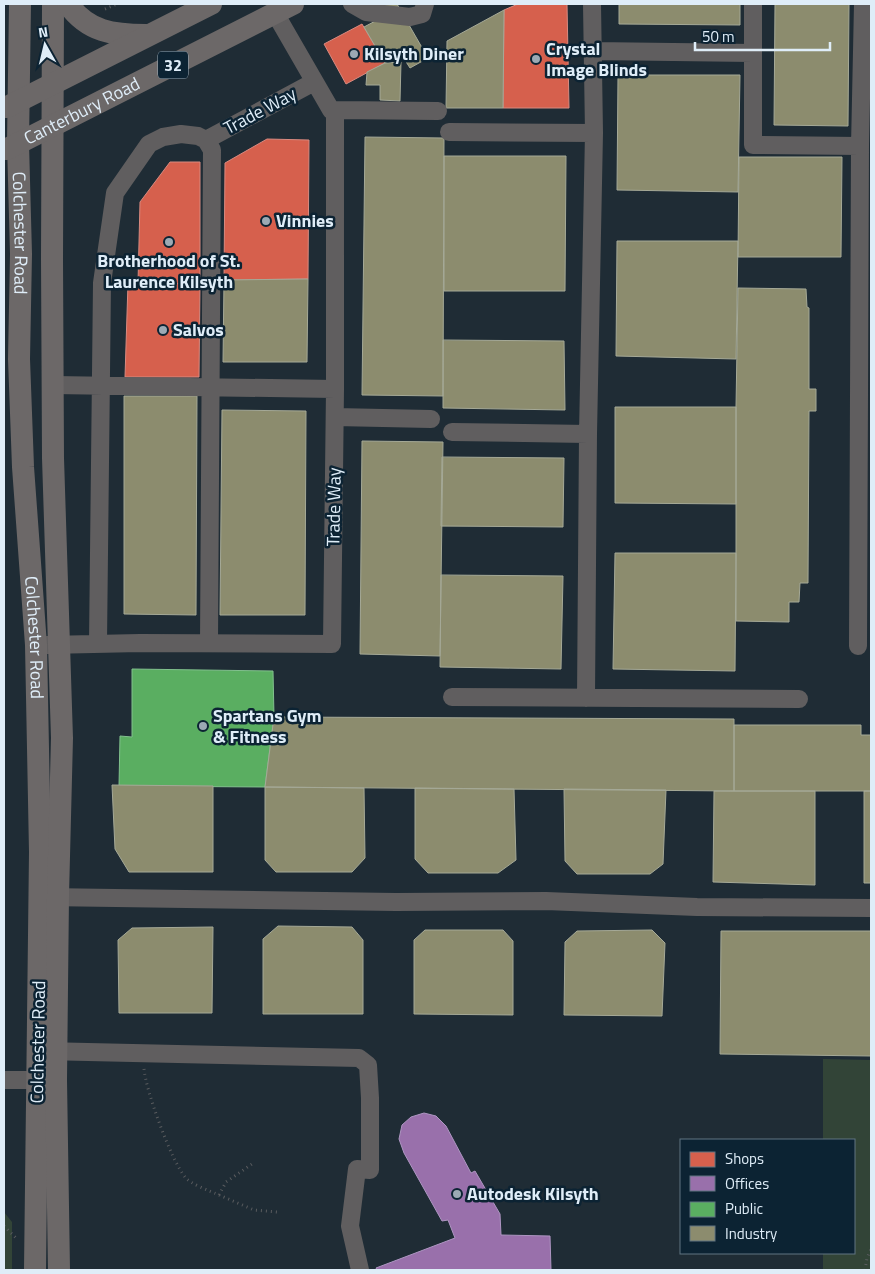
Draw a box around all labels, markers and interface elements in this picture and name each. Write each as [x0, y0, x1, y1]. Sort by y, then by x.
north arrow [20, 20, 70, 70]
scale bar [695, 20, 830, 52]
text: N [37, 21, 49, 43]
text: 50 m [702, 25, 735, 48]
place label: Crystal Image Blinds [546, 35, 647, 83]
place label: Kilsyth Diner [364, 40, 464, 67]
marker: Kilsyth Diner [348, 48, 360, 60]
road number: 32 [158, 52, 188, 78]
marker: Crystal Image Blinds [530, 53, 542, 65]
street label: Canterbury Road [19, 70, 144, 151]
street label: Trade Way [219, 80, 301, 141]
street label: Colchester Road [6, 171, 35, 295]
place label: Vinnies [276, 207, 334, 234]
marker: Vinnies [260, 215, 272, 227]
marker: Brotherhood of St. Laurence Kilsyth [163, 236, 175, 248]
place label: Brotherhood of St. Laurence Kilsyth [97, 247, 241, 295]
place label: Salvos [173, 316, 224, 343]
marker: Salvos [157, 324, 169, 336]
street label: Trade Way [319, 467, 348, 547]
street label: Colchester Road [18, 575, 51, 699]
place label: Spartans Gym & Fitness [213, 702, 322, 750]
marker: Spartans Gym & Fitness [197, 720, 209, 732]
street label: Colchester Road [23, 980, 52, 1104]
legend [680, 1139, 855, 1254]
text: Shops [725, 1147, 764, 1170]
text: Offices [725, 1172, 769, 1195]
place label: Autodesk Kilsyth [467, 1180, 599, 1207]
marker: Autodesk Kilsyth [451, 1188, 463, 1200]
text: Public [725, 1197, 763, 1220]
text: Industry [725, 1222, 777, 1245]

